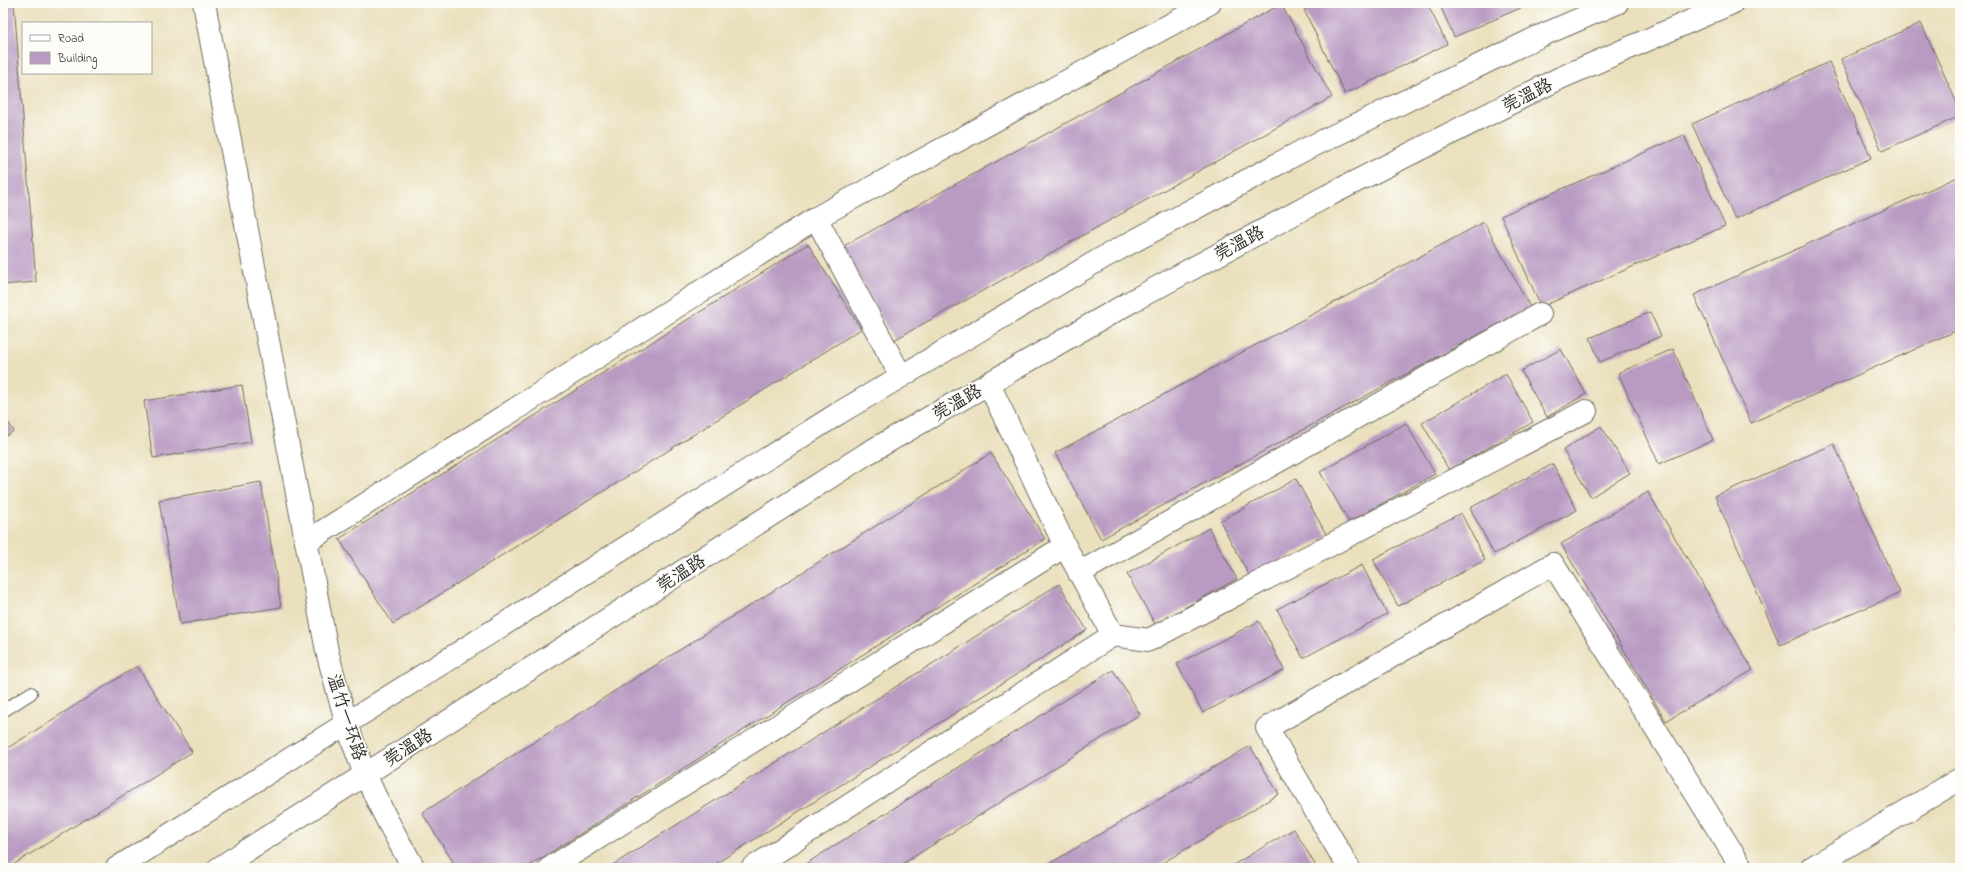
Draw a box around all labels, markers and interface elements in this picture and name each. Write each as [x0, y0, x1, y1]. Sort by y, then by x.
legend [22, 22, 152, 74]
text: Road [58, 30, 84, 48]
text: Building [57, 50, 97, 69]
street label: 莞温路 [1498, 73, 1558, 121]
street label: 莞温路 [1210, 221, 1270, 269]
street label: 莞温路 [928, 379, 988, 428]
street label: 莞温路 [652, 549, 712, 600]
street label: 温竹一环路 [319, 671, 371, 764]
street label: 莞温路 [379, 723, 439, 774]

